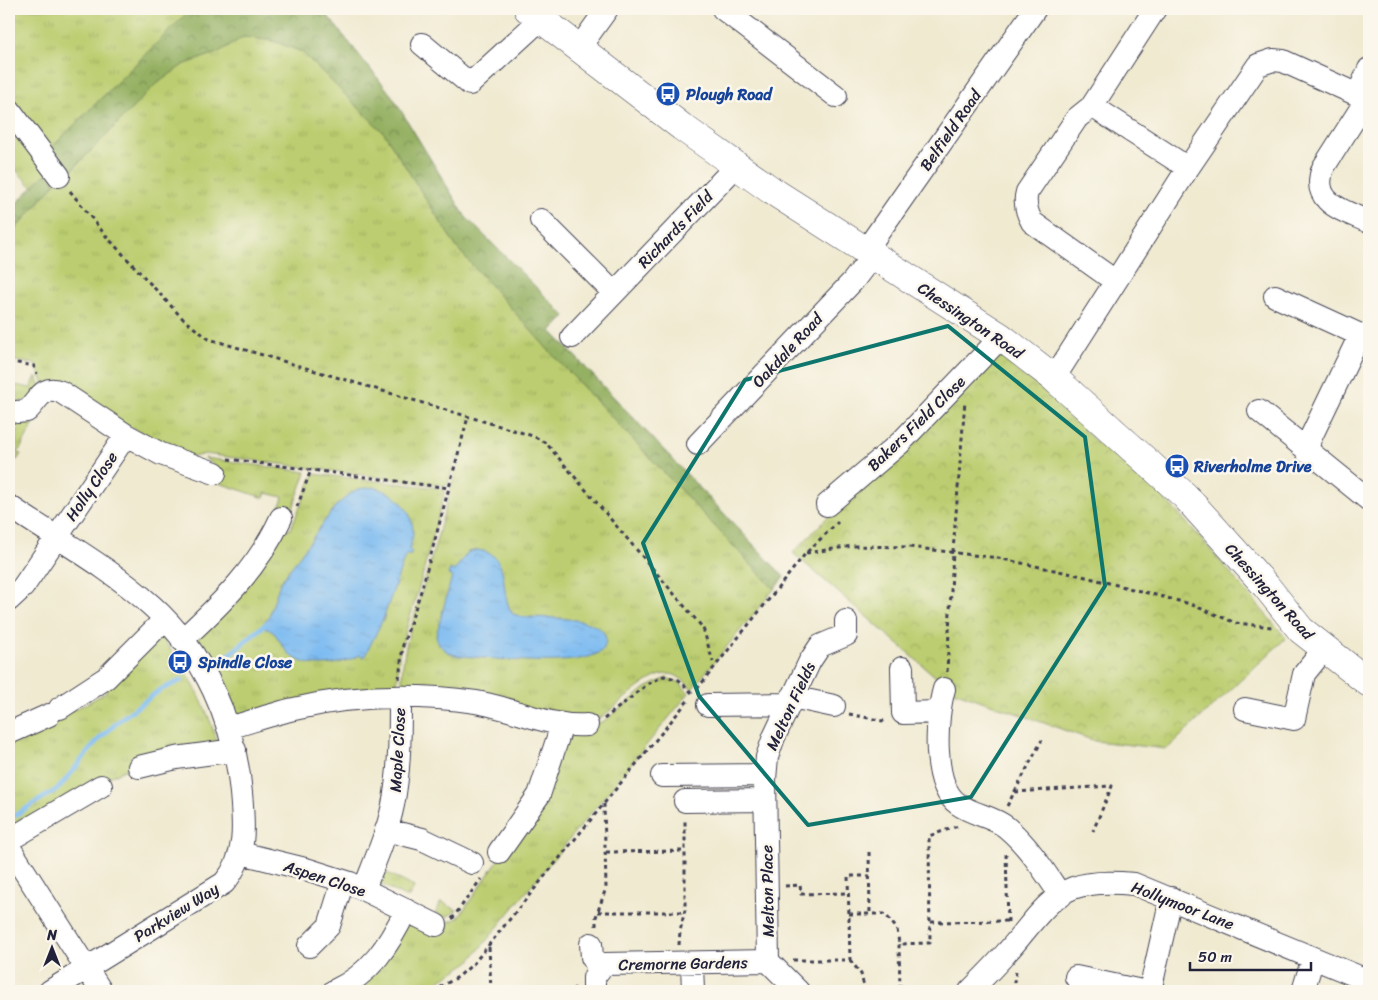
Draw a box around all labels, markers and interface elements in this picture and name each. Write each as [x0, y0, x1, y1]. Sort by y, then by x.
place label: Plough Road [686, 80, 773, 109]
bus stop icon: Plough Road [655, 81, 681, 107]
street label: Belfield Road [912, 82, 990, 177]
street label: Richards Field [630, 182, 721, 275]
street label: Chessington Road [912, 274, 1031, 368]
street label: Oakdale Road [745, 305, 831, 395]
street label: Bakers Field Close [860, 368, 973, 478]
street label: Holly Close [57, 445, 126, 527]
place label: Riverholme Drive [1193, 452, 1312, 481]
bus stop icon: Riverholme Drive [1164, 453, 1190, 479]
street label: Chessington Road [1218, 536, 1323, 648]
place label: Spindle Close [197, 648, 293, 677]
bus stop icon: Spindle Close [167, 649, 193, 675]
street label: Melton Fields [757, 657, 824, 755]
street label: Maple Close [381, 707, 414, 793]
street label: Melton Place [752, 845, 783, 937]
street label: Aspen Close [279, 851, 370, 906]
street label: Hollymoor Lane [1127, 873, 1239, 938]
street label: Parkview Way [128, 874, 225, 950]
north arrow [28, 922, 78, 972]
text: N [46, 923, 57, 948]
scale bar [1190, 940, 1312, 972]
text: 50 m [1198, 944, 1233, 970]
street label: Cremorne Gardens [618, 948, 749, 979]

